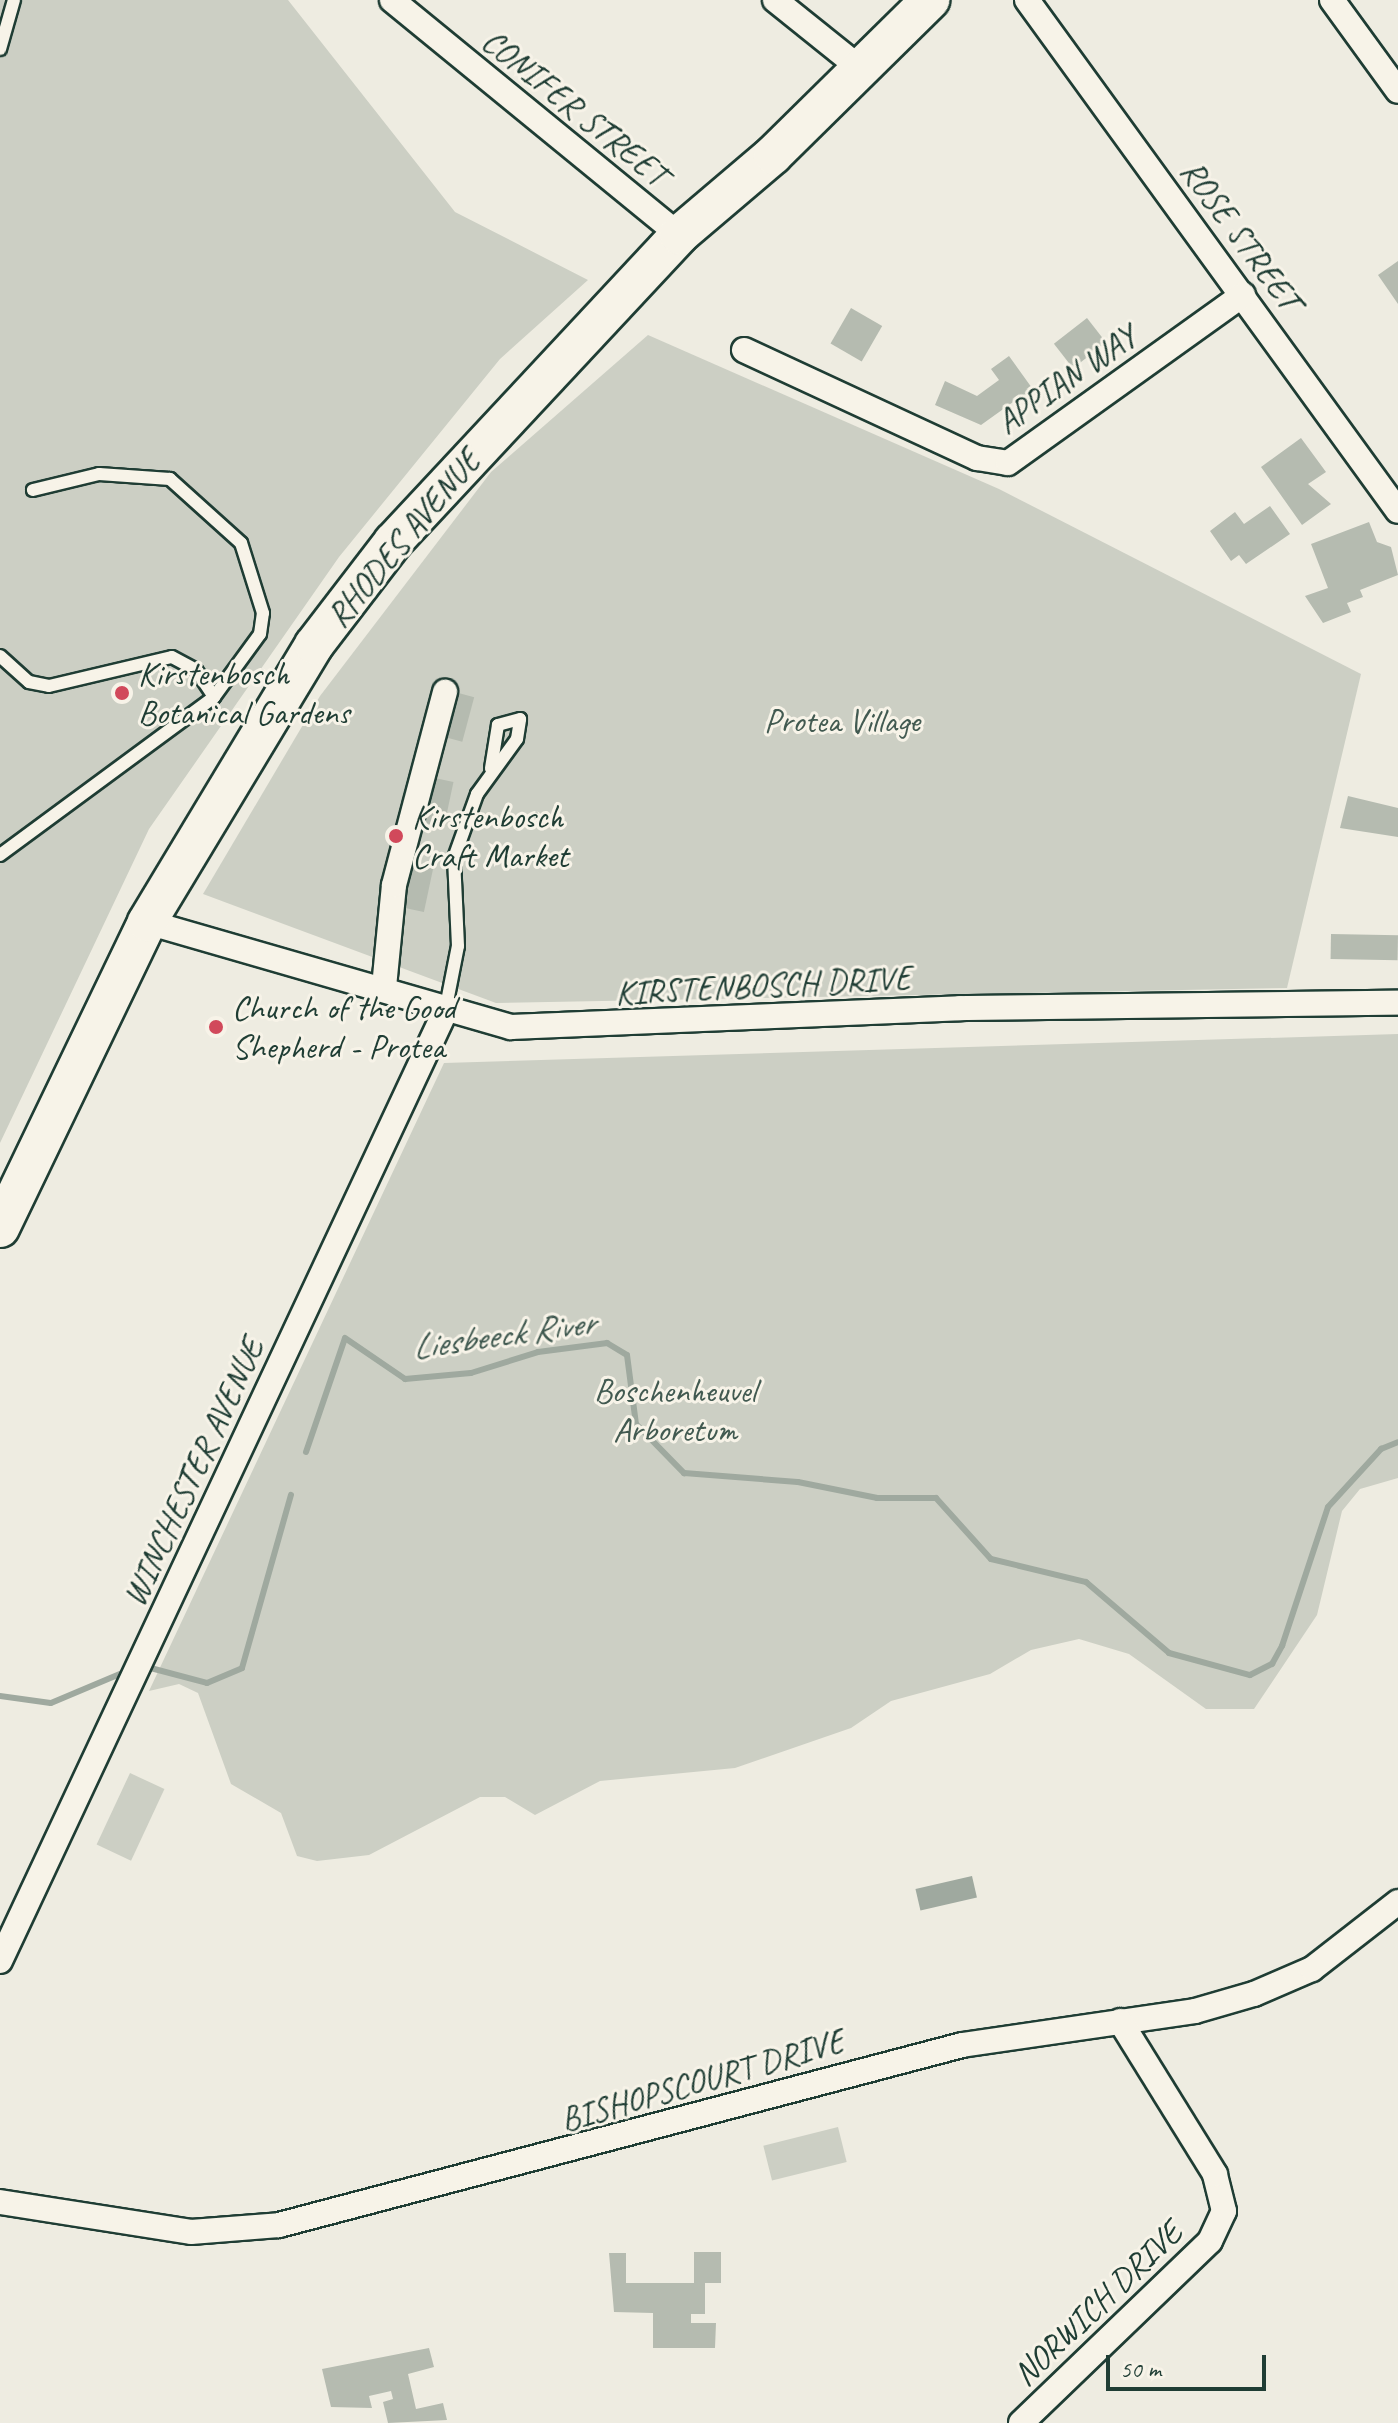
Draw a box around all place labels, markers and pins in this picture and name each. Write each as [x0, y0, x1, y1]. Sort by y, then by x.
place label: Kirstenbosch Botanical Gardens [138, 653, 351, 732]
marker: Kirstenbosch Botanical Gardens [113, 684, 131, 702]
place label: Kirstenbosch Craft Market [412, 796, 569, 876]
marker: Kirstenbosch Craft Market [387, 827, 405, 845]
place label: Church of the Good Shepherd - Protea [232, 987, 455, 1066]
marker: Church of the Good Shepherd - Protea [207, 1018, 225, 1036]

